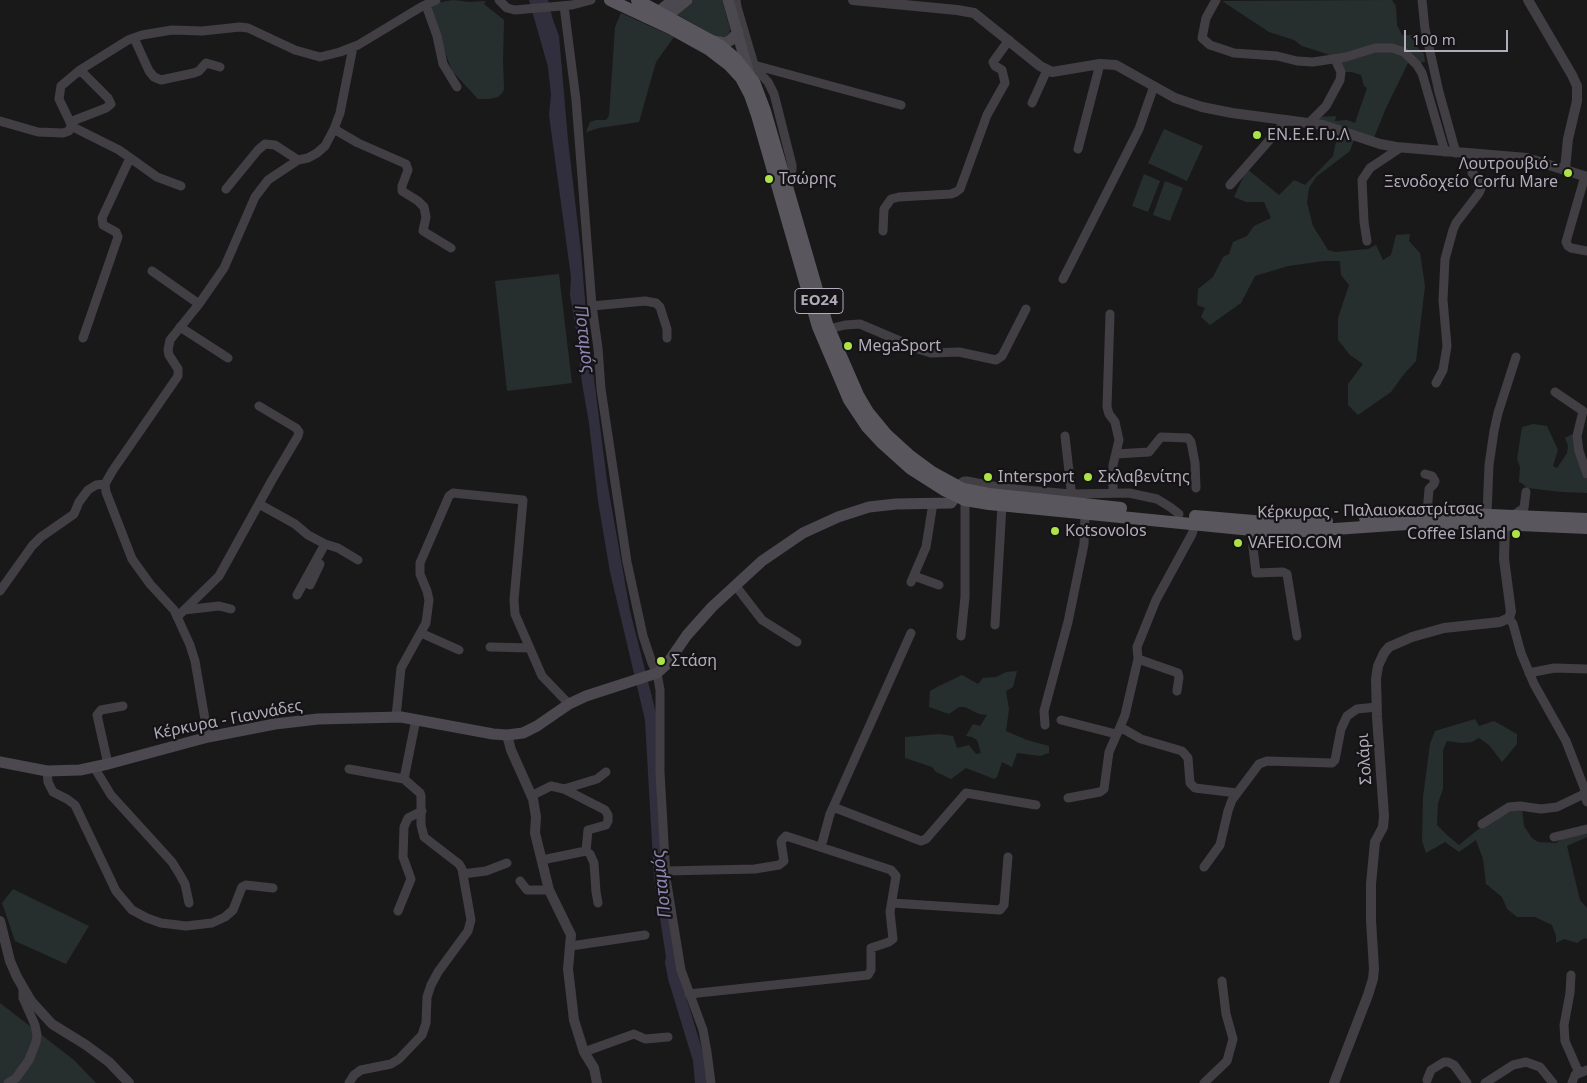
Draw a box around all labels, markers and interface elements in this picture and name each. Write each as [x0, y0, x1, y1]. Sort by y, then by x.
scale bar [1407, 20, 1511, 52]
text: 100 m [1412, 29, 1456, 49]
place label: ΕΝ.Ε.Ε.Γυ.Λ [1267, 125, 1349, 145]
marker: ΕΝ.Ε.Ε.Γυ.Λ [1251, 129, 1263, 141]
place label: Λουτρουβιό - Ξενοδοχείο Corfu Mare [1384, 154, 1558, 192]
marker: Λουτρουβιό - Ξενοδοχείο Corfu Mare [1562, 167, 1574, 179]
place label: Τσώρης [779, 169, 836, 189]
marker: Τσώρης [763, 173, 775, 185]
road number: ΕΟ24 [795, 288, 843, 314]
water label: Ποταμός [569, 304, 599, 374]
place label: MegaSport [858, 336, 941, 356]
marker: MegaSport [842, 340, 854, 352]
place label: Intersport [998, 467, 1074, 487]
place label: Σκλαβενίτης [1098, 467, 1190, 487]
marker: Intersport [982, 471, 994, 483]
marker: Σκλαβενίτης [1082, 471, 1094, 483]
street label: Κέρκυρας - Παλαιοκαστρίτσας [1257, 499, 1483, 523]
place label: Kotsovolos [1065, 521, 1147, 541]
place label: Coffee Island [1407, 524, 1506, 544]
marker: Kotsovolos [1049, 525, 1061, 537]
marker: Coffee Island [1510, 528, 1522, 540]
place label: VAFEIO.COM [1248, 533, 1342, 553]
marker: VAFEIO.COM [1232, 537, 1244, 549]
place label: Στάση [671, 651, 717, 671]
marker: Στάση [655, 655, 667, 667]
street label: Κέρκυρα - Γιαννάδες [152, 696, 304, 744]
street label: Σολάρι [1354, 733, 1376, 785]
water label: Ποταμός [648, 849, 676, 919]

